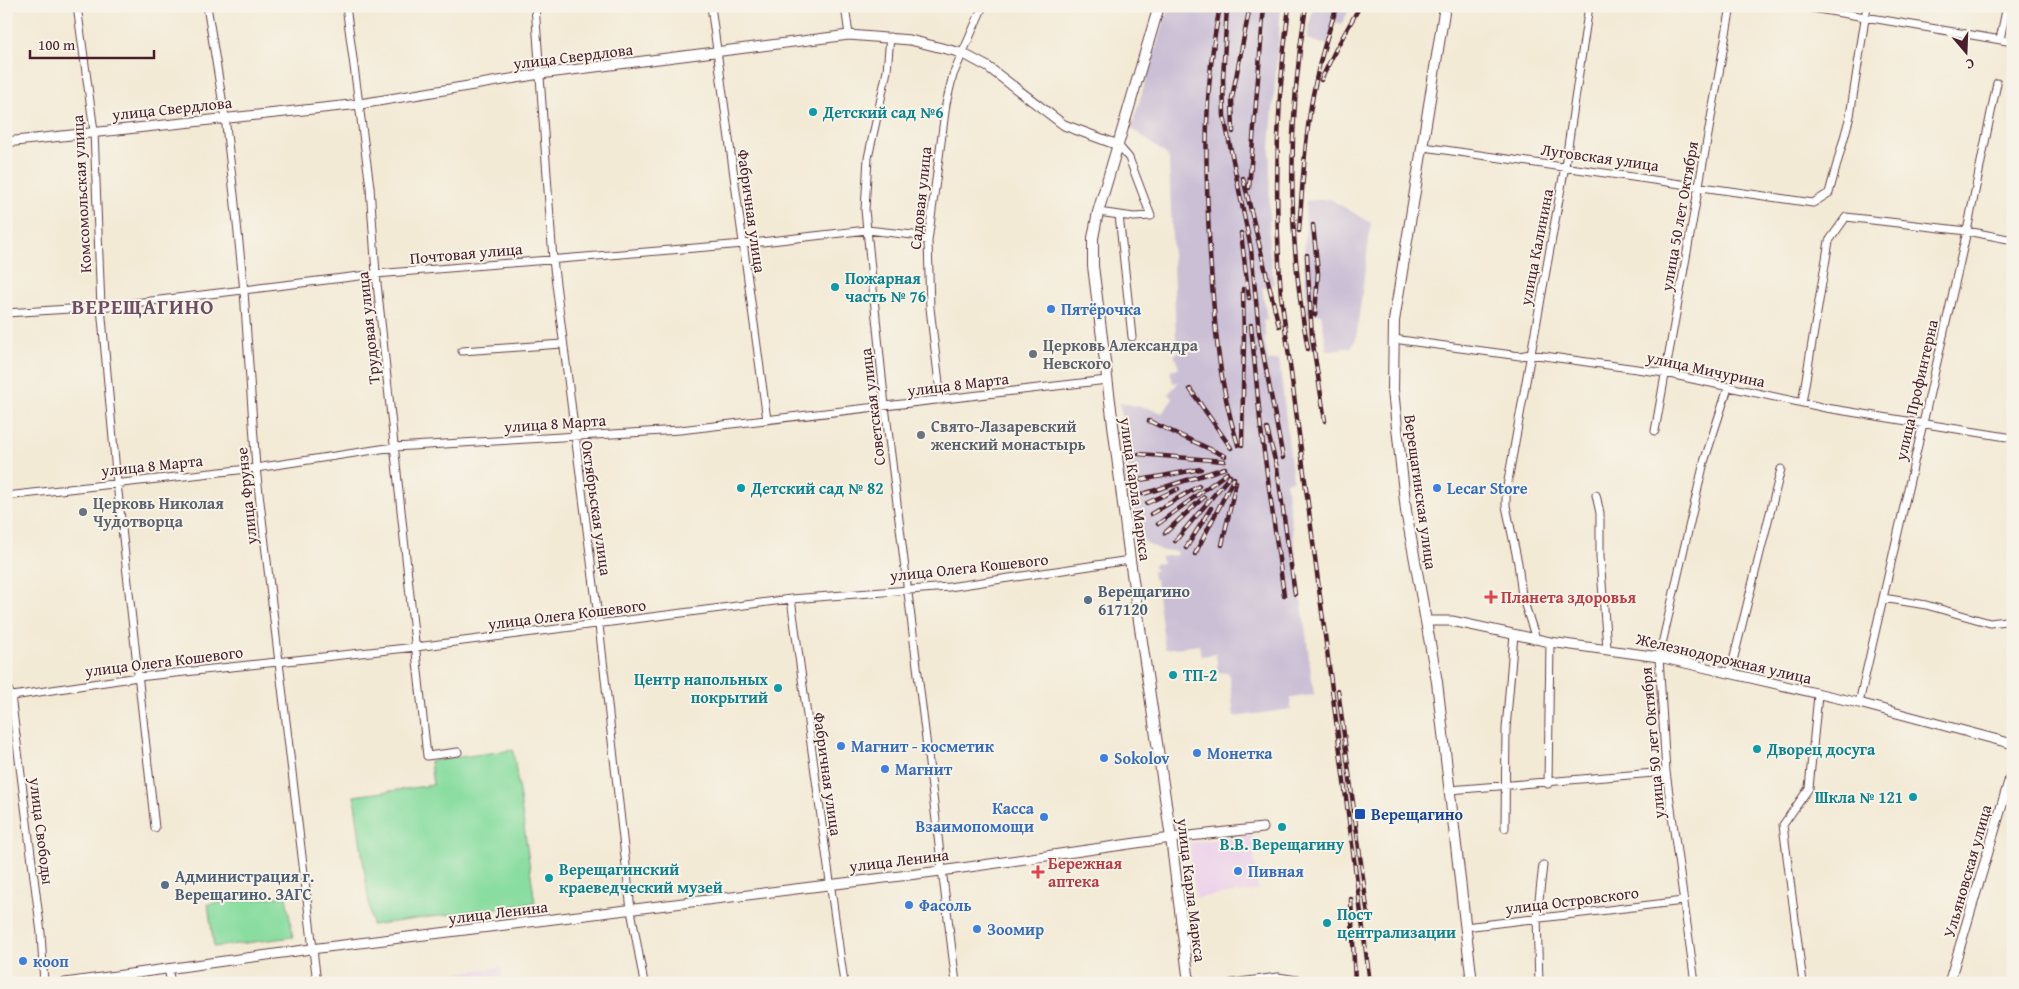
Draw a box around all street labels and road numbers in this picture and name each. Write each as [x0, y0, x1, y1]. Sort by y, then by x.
street label: улица Свердлова [511, 37, 635, 75]
street label: улица Свердлова [110, 90, 234, 126]
street label: Комсомольская улица [65, 114, 97, 274]
street label: Луговская улица [1539, 137, 1661, 177]
street label: улица 50 лет Октября [1654, 139, 1704, 294]
street label: Садовая улица [903, 145, 937, 251]
street label: Фабричная улица [731, 148, 773, 275]
street label: улица Калинина [1513, 186, 1559, 308]
street label: Почтовая улица [409, 236, 524, 270]
street label: Трудовая улица [350, 270, 386, 385]
street label: улица Профинтерна [1888, 317, 1944, 464]
street label: улица Мичурина [1644, 345, 1768, 393]
street label: Советская улица [853, 347, 891, 467]
street label: улица 8 Марта [905, 366, 1011, 402]
street label: улица 8 Марта [502, 407, 607, 439]
street label: Верещагинская улица [1398, 413, 1444, 571]
street label: улица Карла Маркса [1114, 415, 1158, 563]
street label: Октябрьская улица [576, 439, 618, 577]
street label: улица Фрунзе [229, 446, 263, 547]
street label: улица 8 Марта [99, 448, 204, 482]
street label: улица Олега Кошевого [888, 547, 1049, 587]
street label: улица Олега Кошевого [486, 592, 647, 636]
street label: Железнодорожная улица [1633, 626, 1815, 690]
street label: улица Олега Кошевого [83, 639, 244, 683]
street label: улица 50 лет Октября [1633, 666, 1671, 821]
street label: Фабричная улица [807, 711, 849, 838]
street label: улица Свободы [23, 775, 60, 886]
street label: Ульяновская улица [1937, 801, 1998, 940]
street label: улица Карла Маркса [1171, 816, 1213, 964]
street label: улица Ленина [847, 842, 951, 878]
street label: улица Островского [1503, 880, 1640, 920]
street label: улица Ленина [446, 894, 550, 930]

